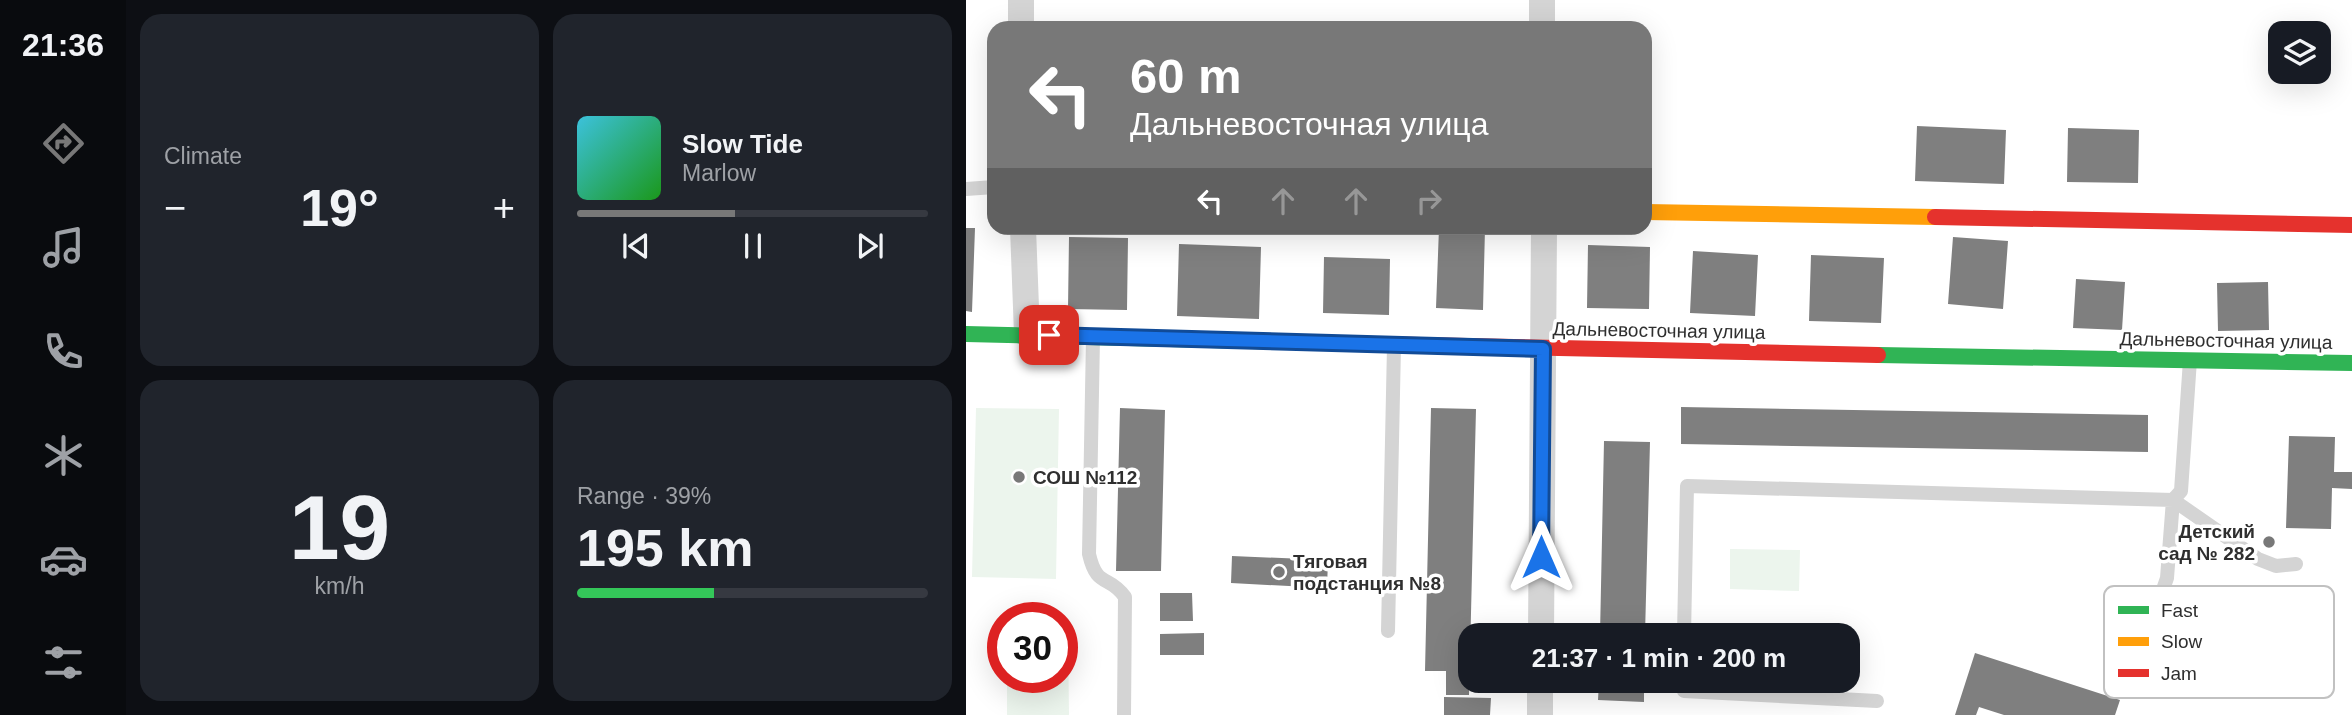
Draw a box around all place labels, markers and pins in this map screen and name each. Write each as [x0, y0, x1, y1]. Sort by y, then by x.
pin [1019, 305, 1079, 365]
place label: СОШ №112 [1033, 467, 1137, 488]
marker: СОШ №112 [1011, 469, 1027, 485]
place label: Детский сад № 282 [2158, 521, 2255, 564]
marker: Детский сад № 282 [2261, 534, 2277, 550]
place label: Тяговая подстанция №8 [1293, 551, 1441, 594]
marker: Тяговая подстанция №8 [1271, 564, 1287, 580]

